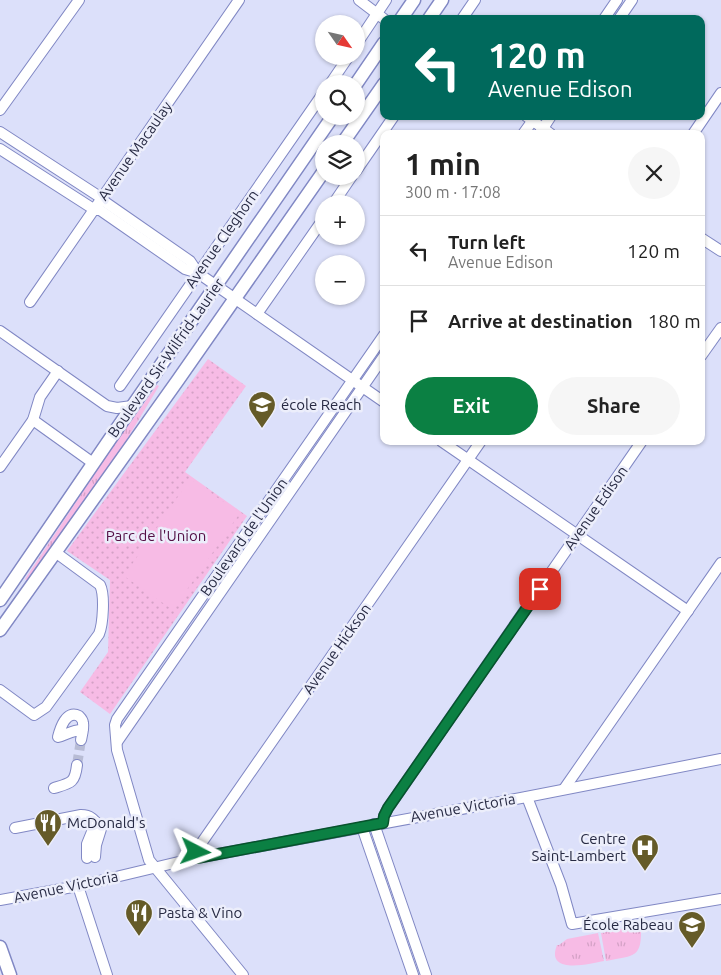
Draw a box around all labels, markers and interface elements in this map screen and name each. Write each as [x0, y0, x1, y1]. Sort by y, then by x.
north arrow [315, 15, 365, 65]
map controls [315, 15, 365, 305]
icon: left [405, 35, 470, 100]
text: 120 m [488, 35, 586, 75]
button: search [315, 75, 365, 125]
text: Avenue Edison [488, 76, 633, 101]
street label: Avenue Macaulay [94, 98, 175, 203]
button: layers [315, 135, 365, 185]
text: 1 min [405, 147, 481, 181]
button: close [628, 147, 680, 199]
text: 300 m · 17:08 [405, 183, 501, 201]
street label: Avenue Cleghorn [181, 186, 262, 291]
button: + [315, 195, 365, 245]
text: Turn left [448, 231, 526, 253]
icon: left [405, 237, 433, 265]
text: 120 m [627, 240, 680, 262]
text: Avenue Edison [448, 253, 553, 271]
button: − [315, 255, 365, 305]
street label: Boulevard Sir-Wilfrid-Laurier [104, 275, 227, 441]
icon: arrive [405, 307, 433, 335]
text: Arrive at destination [448, 310, 633, 332]
text: 180 m [648, 310, 701, 332]
button: Exit [405, 377, 538, 435]
button: Share [548, 377, 680, 435]
school or university icon: école Reach [247, 390, 277, 429]
place label: école Reach [281, 396, 361, 413]
street label: Avenue Edison [560, 462, 631, 553]
street label: Boulevard de l'Union [197, 475, 291, 599]
park label: Parc de l'Union [106, 527, 206, 544]
pin [519, 568, 561, 610]
icon: arrive [526, 575, 554, 603]
street label: Avenue Hickson [299, 600, 374, 697]
street label: Avenue Victoria [409, 790, 517, 825]
restaurant icon: McDonald's [33, 808, 63, 847]
place label: McDonald's [67, 814, 145, 831]
position arrow [169, 825, 221, 877]
place label: Centre Saint-Lambert [531, 830, 626, 864]
hospital icon: Centre Saint-Lambert [630, 833, 660, 872]
street label: Avenue Victoria [12, 867, 120, 906]
restaurant icon: Pasta & Vino [124, 898, 154, 937]
place label: Pasta & Vino [158, 904, 242, 921]
school or university icon: École Rabeau [677, 910, 707, 949]
place label: École Rabeau [583, 916, 673, 933]

